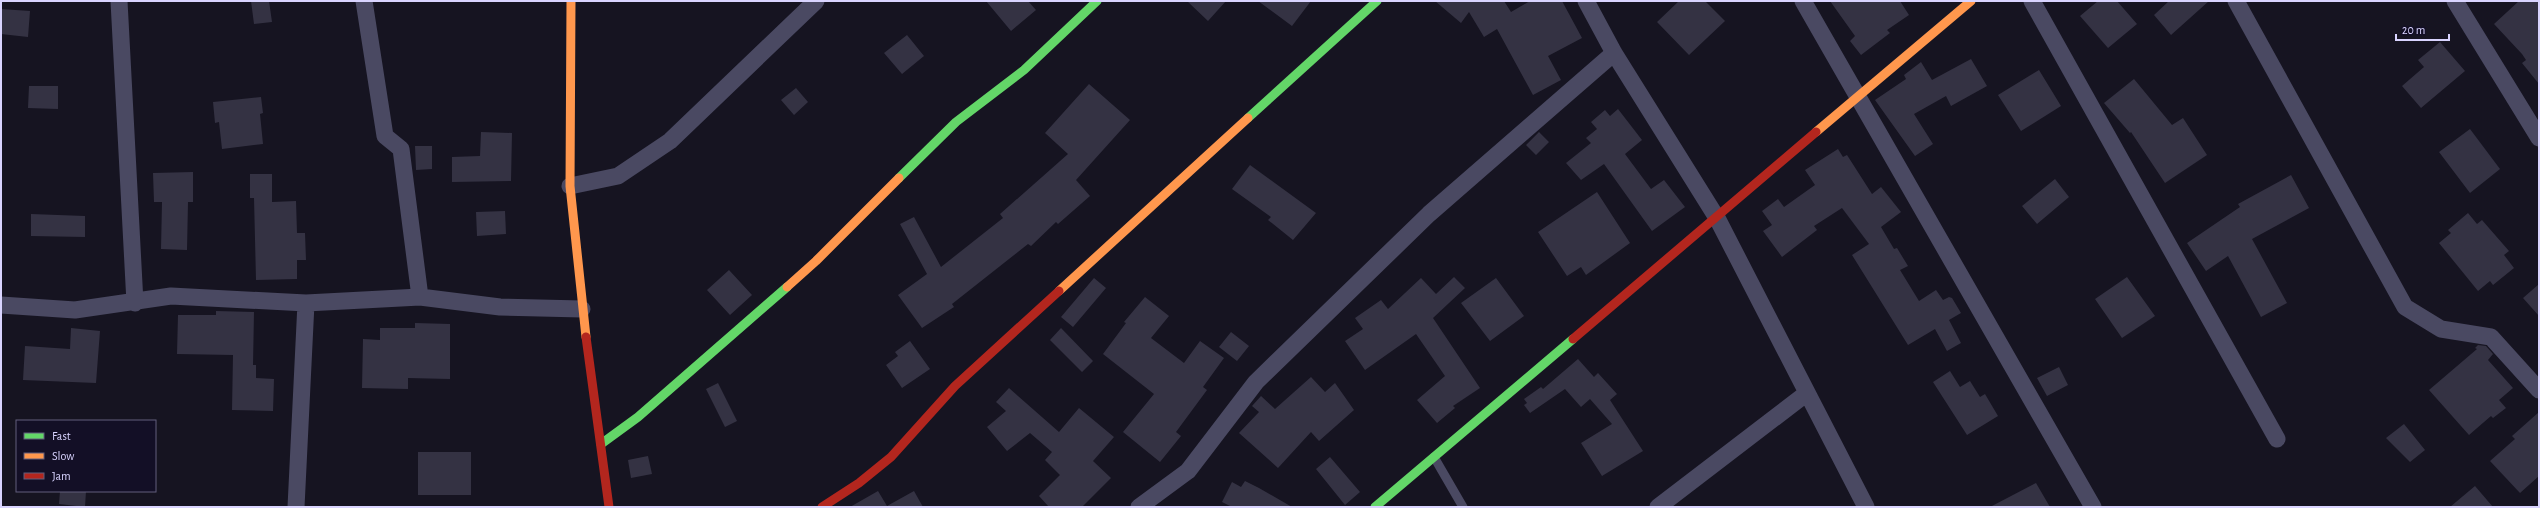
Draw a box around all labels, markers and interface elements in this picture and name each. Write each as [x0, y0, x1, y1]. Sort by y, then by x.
scale bar [2396, 16, 2449, 42]
text: 20 m [2402, 24, 2425, 36]
legend [16, 420, 156, 492]
text: Fast [52, 430, 71, 442]
text: Slow [52, 450, 74, 462]
text: Jam [52, 470, 71, 482]

